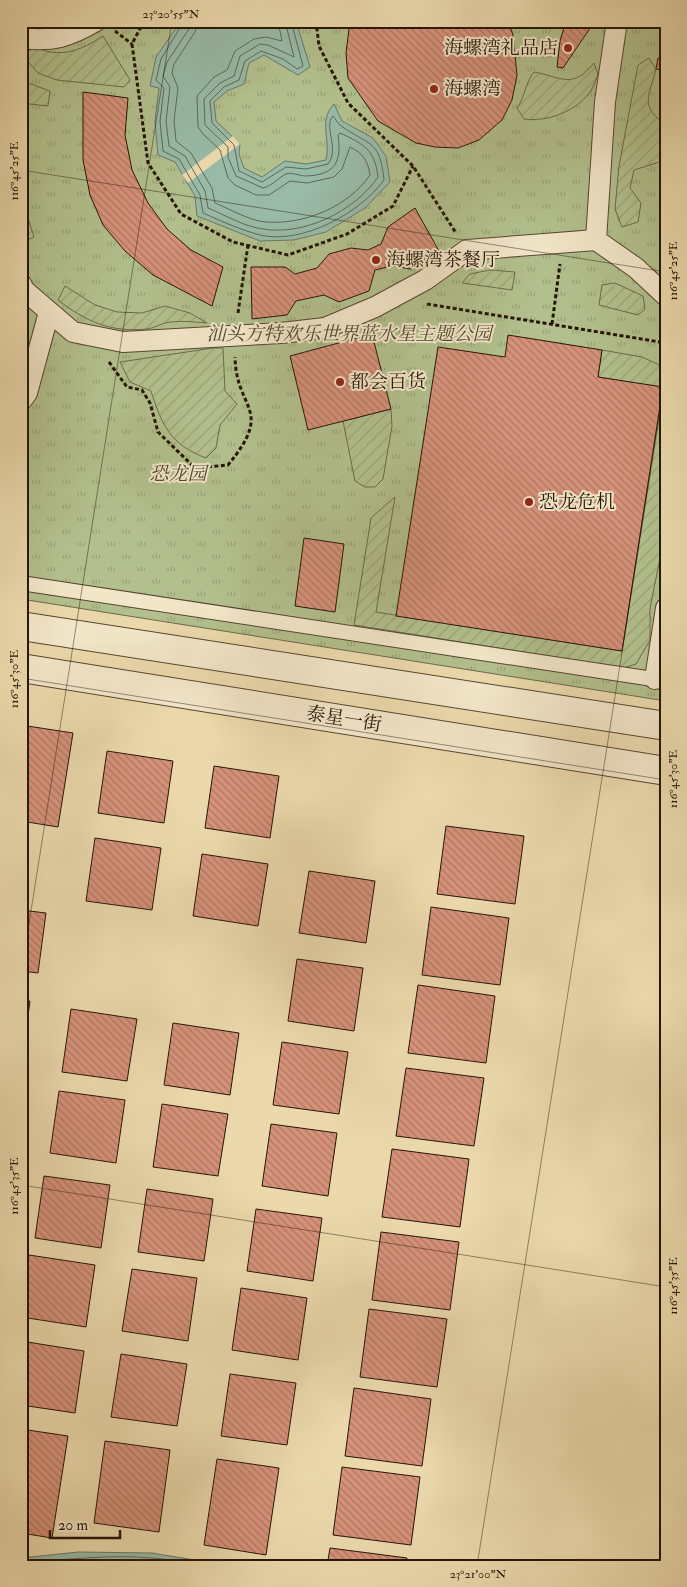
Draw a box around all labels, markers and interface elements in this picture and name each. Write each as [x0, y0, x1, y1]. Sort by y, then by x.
text: 23°20'55"N [143, 7, 200, 22]
place label: 海螺湾礼品店 [444, 36, 558, 60]
marker: 海螺湾礼品店 [562, 42, 574, 54]
place label: 海螺湾 [444, 77, 501, 101]
marker: 海螺湾 [428, 83, 440, 95]
text: 116°45'25"E [7, 141, 22, 200]
text: 116°45'25"E [666, 241, 681, 300]
place label: 海螺湾茶餐厅 [386, 248, 500, 272]
marker: 海螺湾茶餐厅 [370, 254, 382, 266]
park label: 汕头方特欢乐世界蓝水星主题公园 [206, 322, 494, 346]
place label: 都会百货 [350, 370, 426, 394]
marker: 都会百货 [334, 376, 346, 388]
park label: 恐龙园 [149, 462, 209, 486]
place label: 恐龙危机 [539, 490, 615, 514]
marker: 恐龙危机 [523, 496, 535, 508]
text: 116°45'30"E [7, 650, 22, 708]
street label: 泰星一街 [305, 701, 383, 737]
text: 116°45'30"E [666, 750, 681, 808]
text: 116°45'35"E [7, 1157, 22, 1215]
text: 116°45'35"E [666, 1257, 681, 1315]
scale bar [50, 1507, 120, 1539]
text: 20 m [58, 1516, 88, 1535]
text: 23°21'00"N [450, 1567, 507, 1582]

